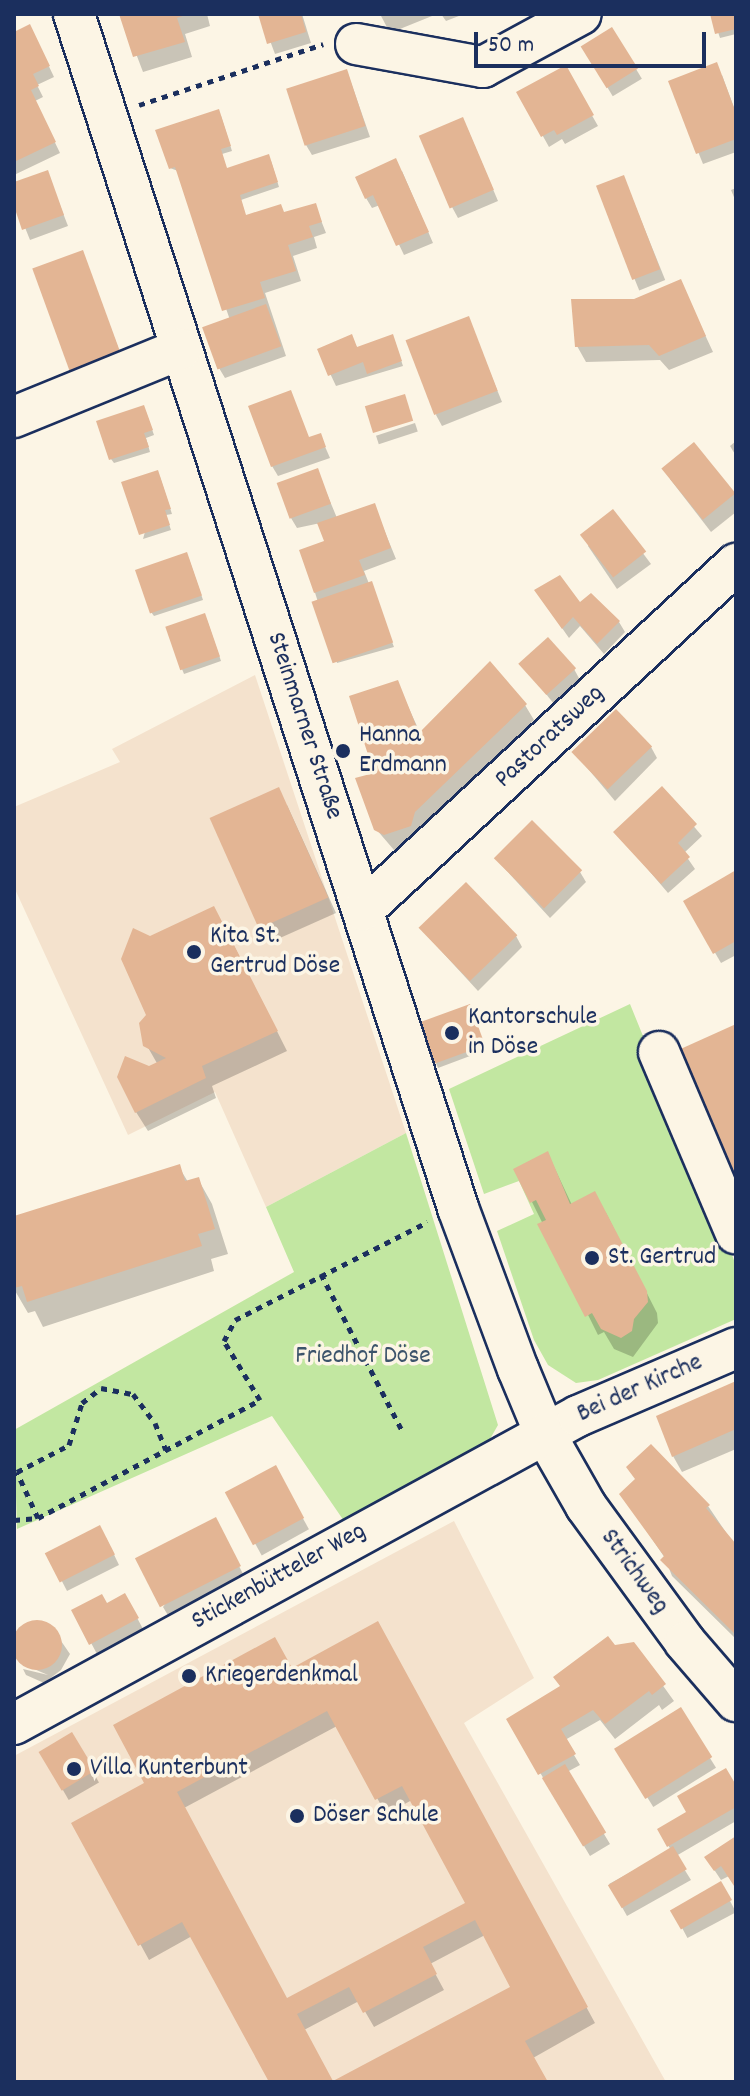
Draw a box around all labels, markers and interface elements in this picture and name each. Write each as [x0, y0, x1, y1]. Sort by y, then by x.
scale bar [478, 16, 710, 66]
text: 50 m [488, 29, 534, 63]
street label: Steinmarner Straße [259, 629, 349, 823]
street label: Pastoratsweg [489, 679, 611, 795]
place label: Hanna Erdmann [359, 720, 447, 782]
marker: Hanna Erdmann [334, 742, 352, 760]
place label: Kita St. Gertrud Döse [210, 921, 340, 982]
marker: Kita St. Gertrud Döse [185, 943, 203, 961]
place label: Kantorschule in Döse [468, 1002, 597, 1064]
marker: Kantorschule in Döse [443, 1024, 461, 1042]
place label: St. Gertrud [608, 1242, 716, 1274]
marker: St. Gertrud [583, 1249, 601, 1267]
park label: Friedhof Döse [295, 1341, 431, 1373]
street label: Bei der Kirche [572, 1348, 708, 1430]
street label: Stickenbütteler Weg [186, 1516, 372, 1638]
street label: Strichweg [593, 1523, 675, 1621]
place label: Kriegerdenkmal [205, 1660, 358, 1692]
marker: Kriegerdenkmal [180, 1667, 198, 1685]
place label: Villa Kunterbunt [90, 1753, 248, 1785]
marker: Villa Kunterbunt [65, 1760, 83, 1778]
place label: Döser Schule [313, 1800, 439, 1832]
marker: Döser Schule [288, 1807, 306, 1825]

